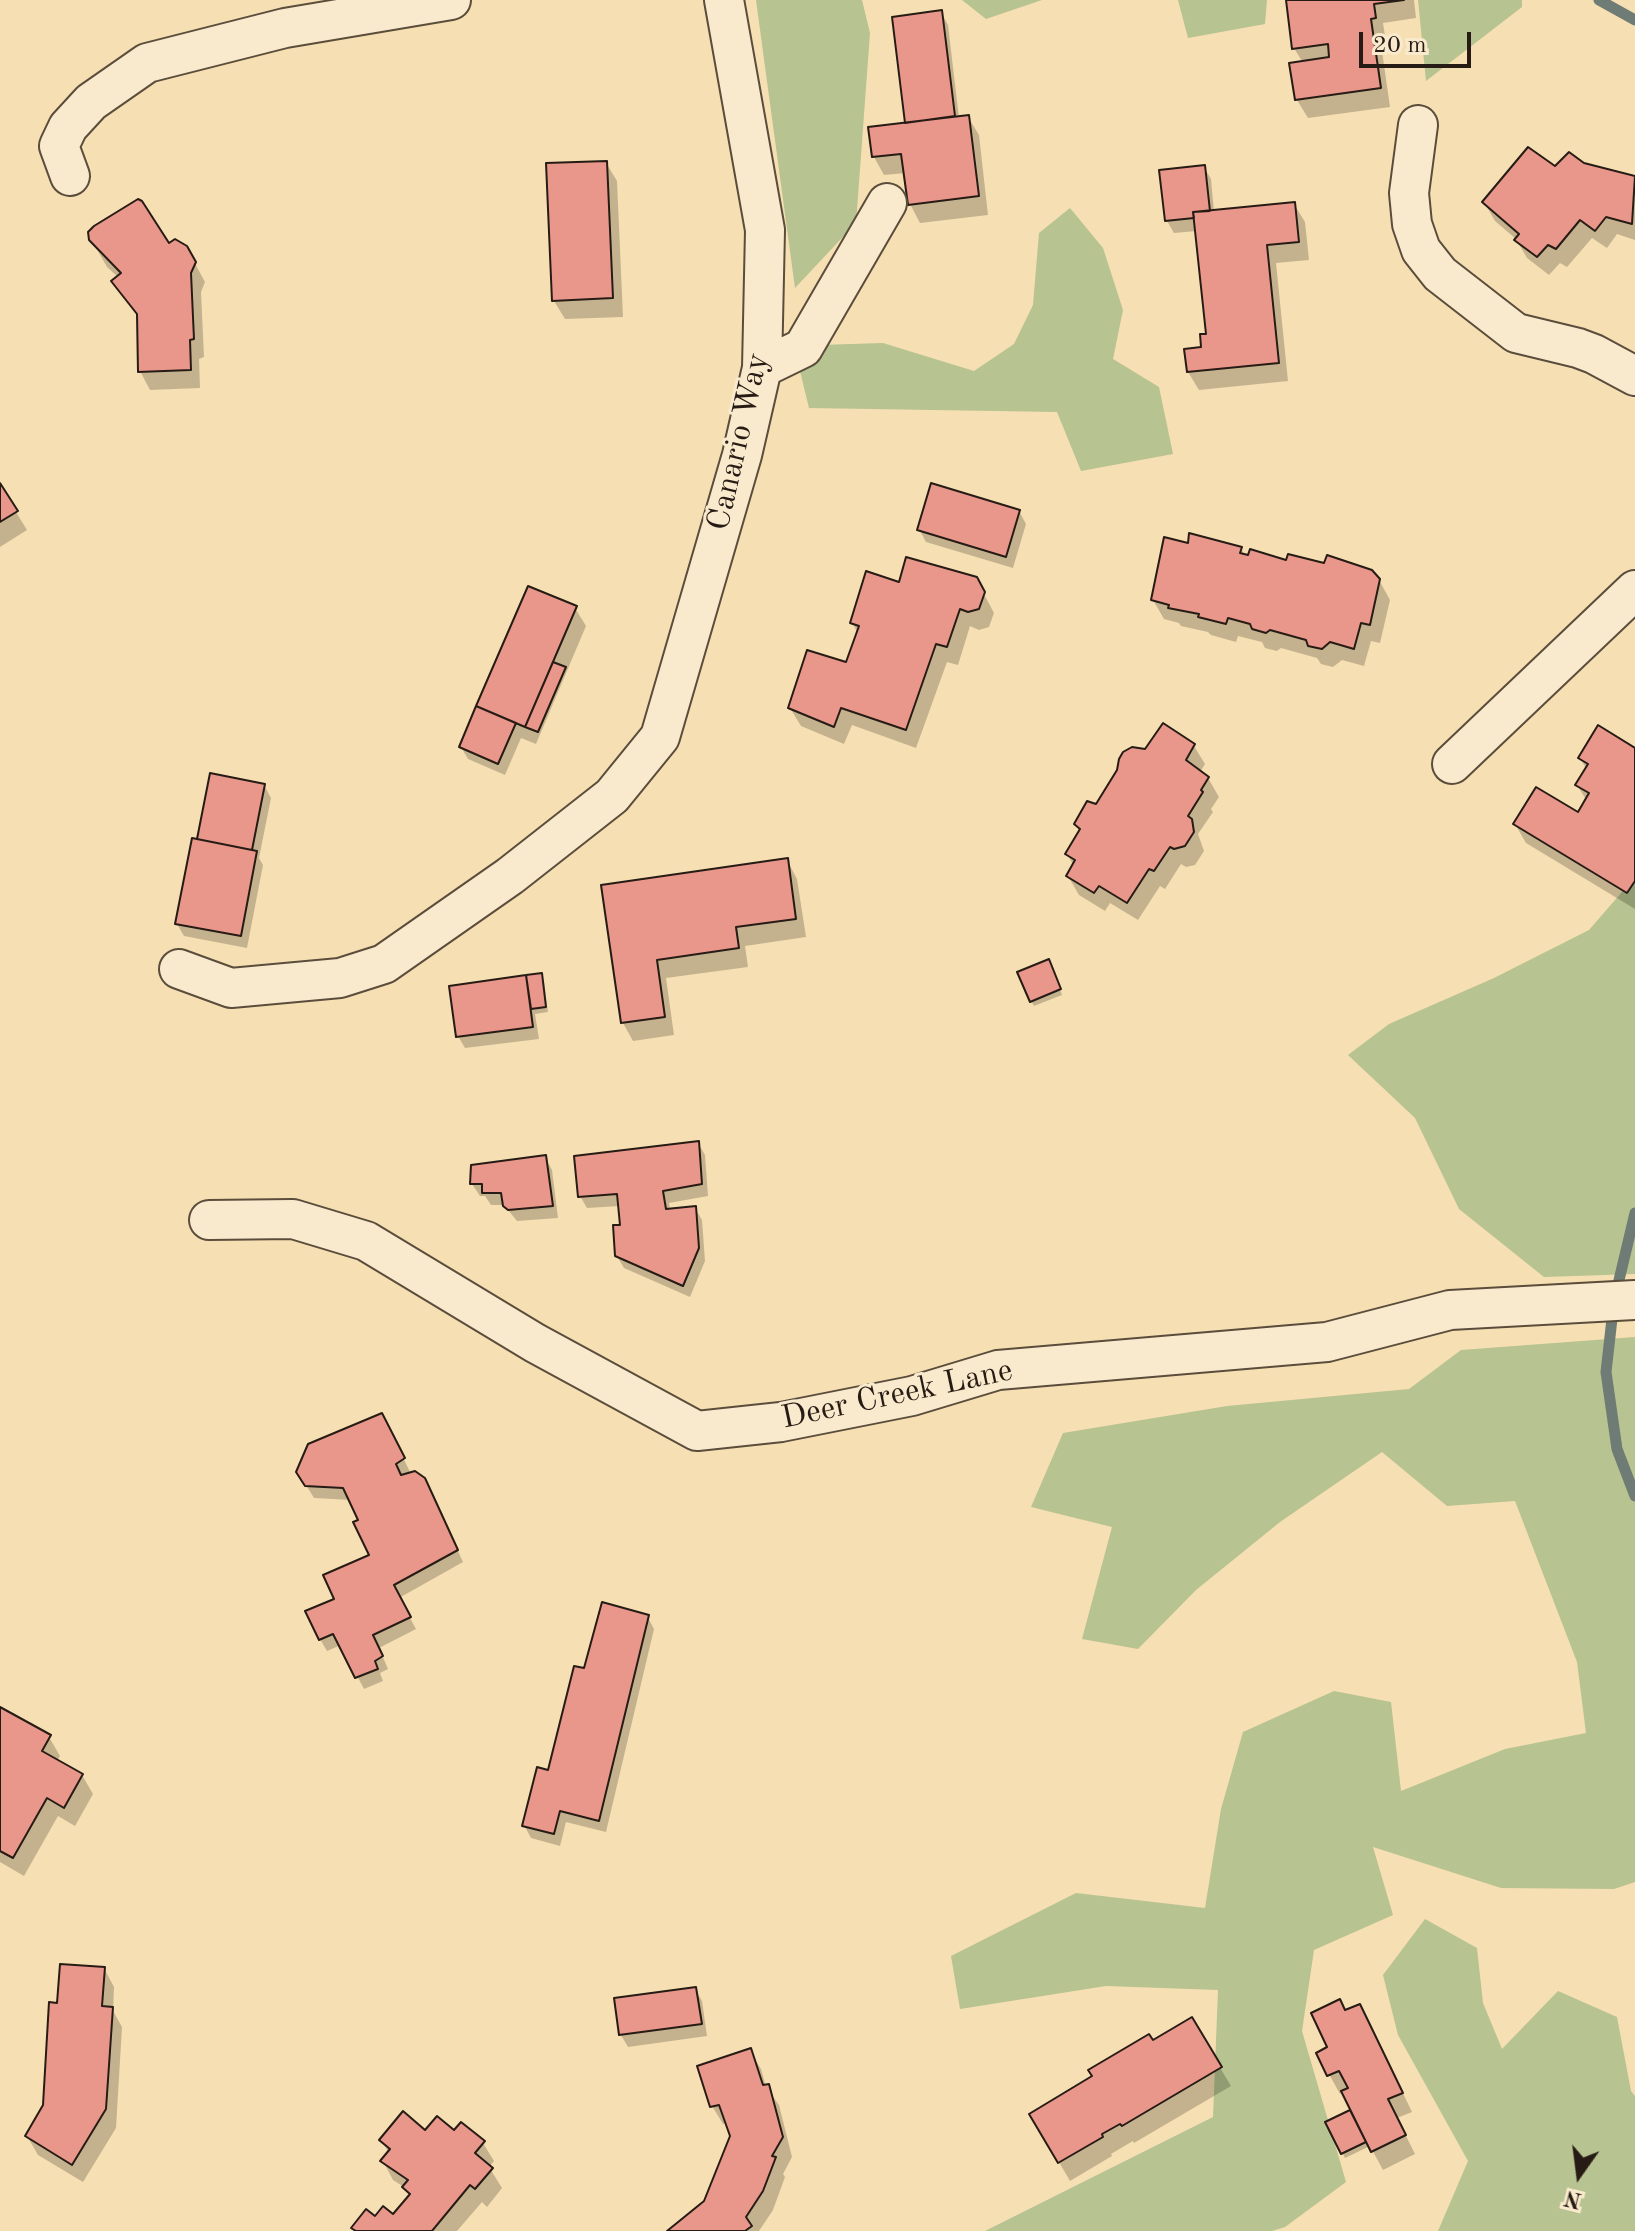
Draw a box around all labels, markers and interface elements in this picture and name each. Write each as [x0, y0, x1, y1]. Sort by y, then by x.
scale bar [1363, 16, 1475, 66]
text: 20 m [1373, 34, 1427, 58]
street label: Canario Way [700, 350, 778, 534]
street label: Deer Creek Lane [778, 1352, 1016, 1438]
north arrow [1539, 2135, 1619, 2215]
text: N [1562, 2186, 1584, 2211]

